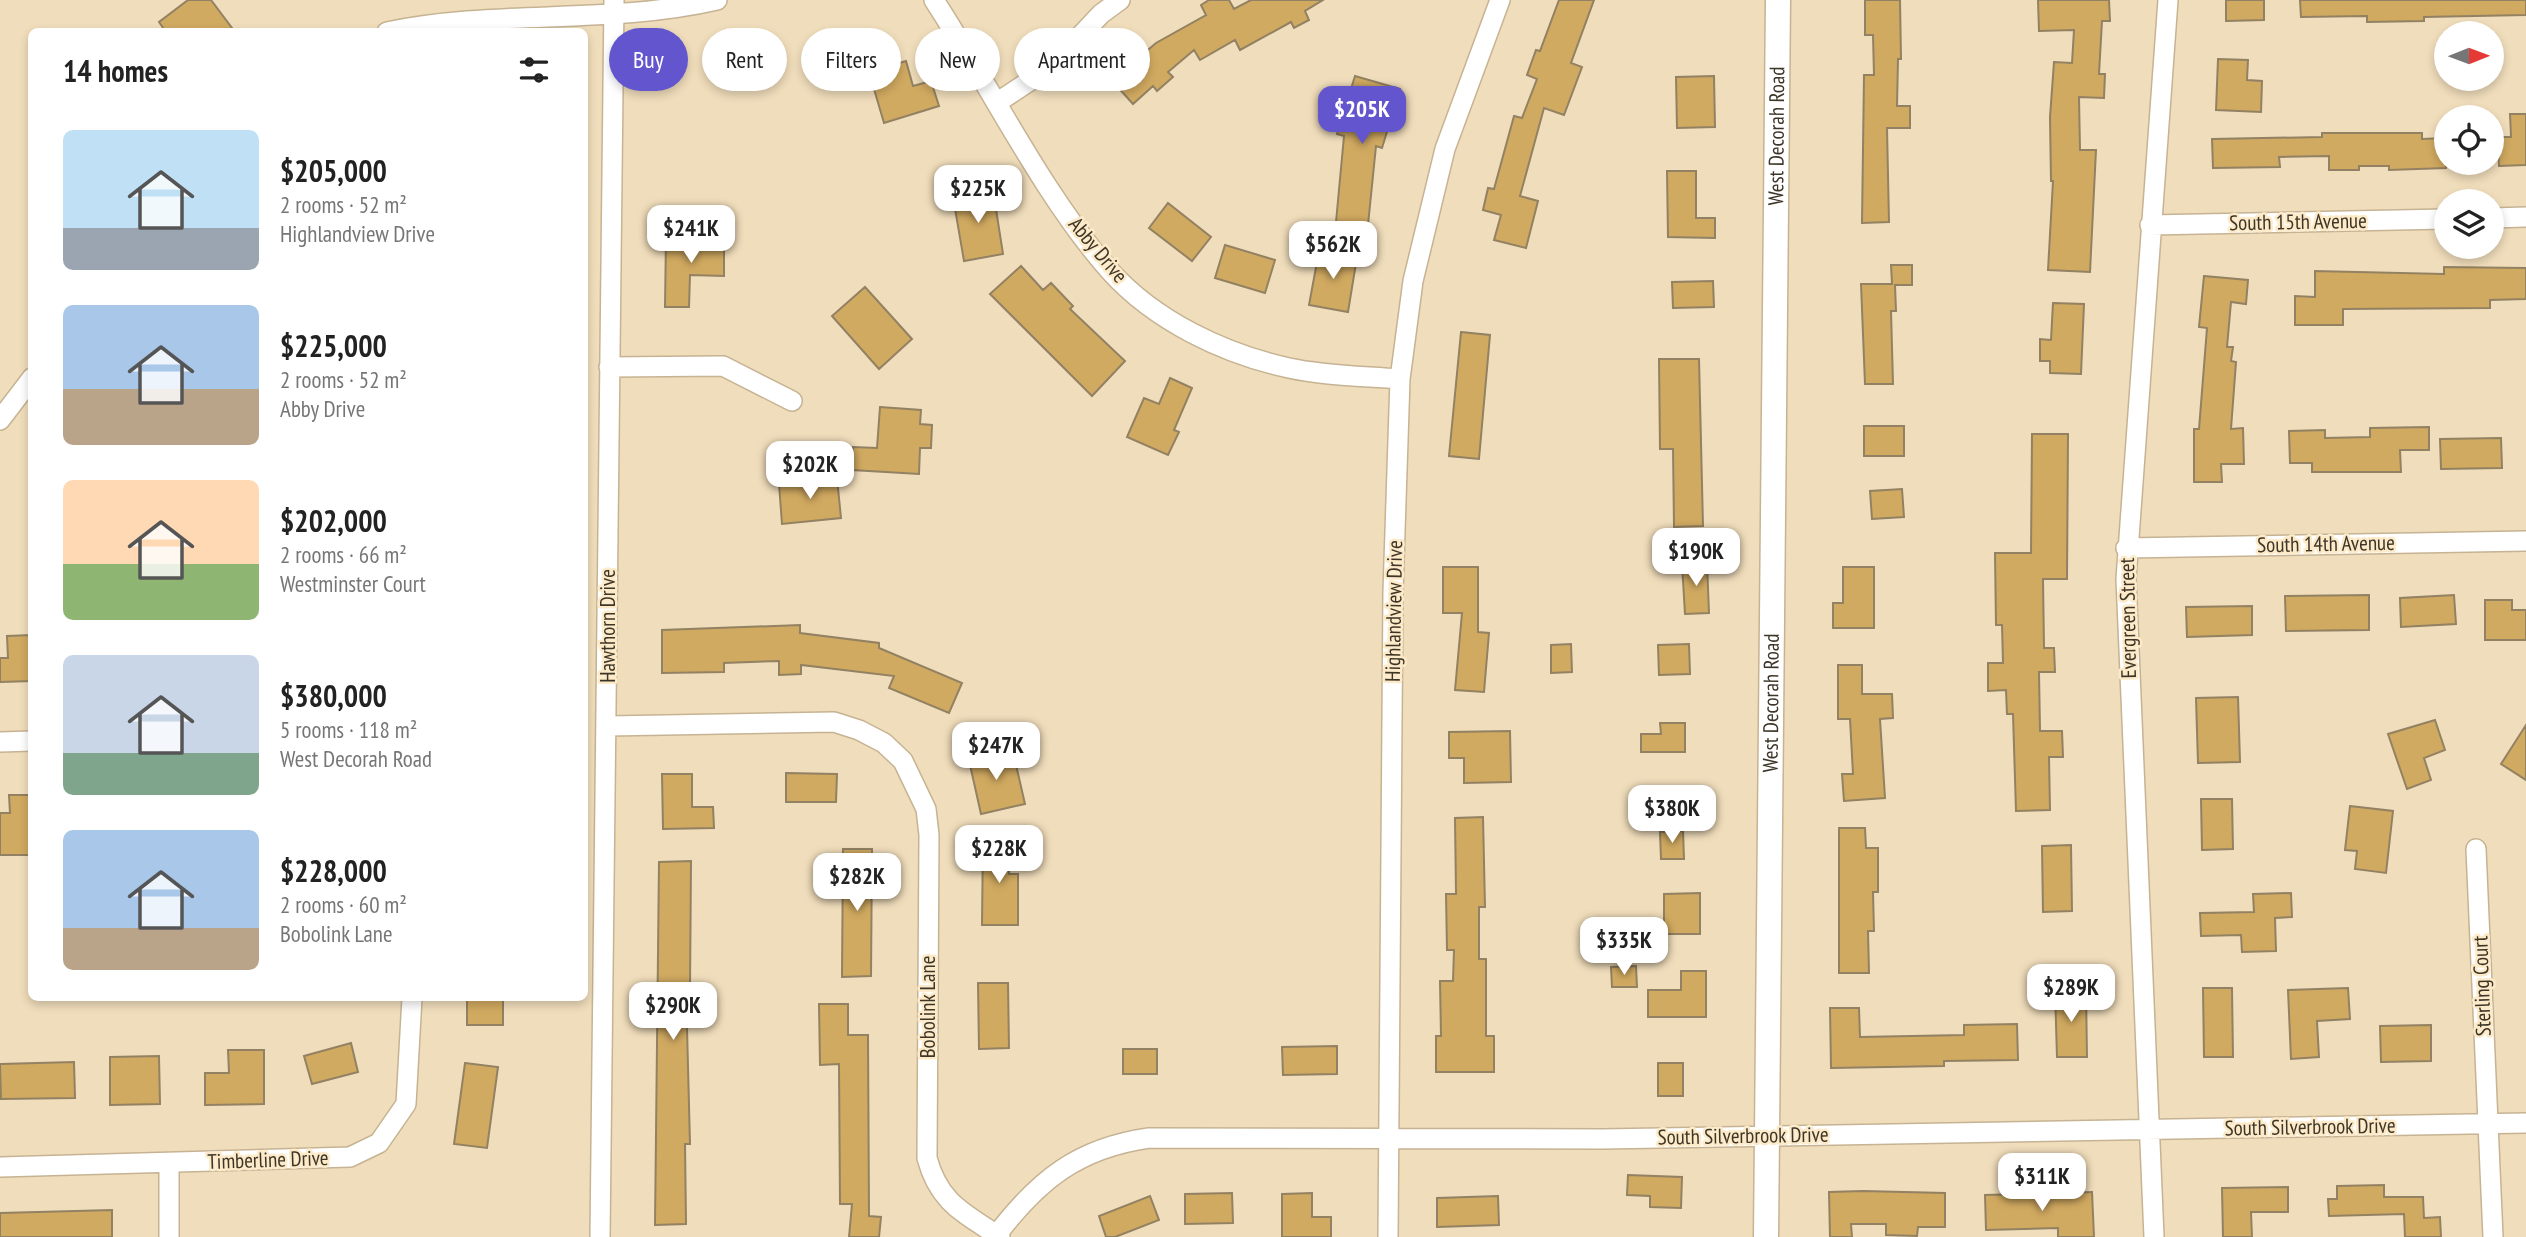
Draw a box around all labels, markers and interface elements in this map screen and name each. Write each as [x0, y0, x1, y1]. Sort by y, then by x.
north arrow [2434, 21, 2504, 91]
map controls [2434, 21, 2504, 259]
chip: Buy [609, 28, 688, 91]
chip: Rent [702, 28, 787, 91]
chip: Filters [801, 28, 901, 91]
chip: New [915, 28, 1000, 91]
chip: Apartment [1014, 28, 1150, 91]
text: 14 homes [63, 51, 168, 90]
icon: filters [515, 51, 553, 89]
street label: West Decorah Road [1762, 66, 1790, 206]
pin: $205K [1313, 86, 1411, 146]
text: $205K [1334, 94, 1390, 123]
button: locate [2434, 105, 2504, 175]
text: $205,000 [280, 151, 387, 190]
icon: home [119, 158, 203, 242]
pin: $225K [929, 166, 1027, 225]
text: $225K [950, 173, 1006, 202]
button: layers [2434, 189, 2504, 259]
text: 2 rooms · 52 m² [280, 190, 407, 219]
pin: $241K [642, 205, 740, 265]
street label: South 15th Avenue [2229, 207, 2367, 236]
street label: Abby Drive [1063, 211, 1134, 288]
text: $241K [663, 213, 719, 242]
text: Highlandview Drive [280, 219, 435, 248]
pin: $562K [1284, 222, 1382, 281]
text: $562K [1305, 229, 1361, 258]
text: $225,000 [280, 326, 387, 365]
icon: home [119, 333, 203, 417]
text: 2 rooms · 52 m² [280, 365, 407, 394]
text: Abby Drive [280, 394, 365, 423]
pin: $202K [761, 442, 859, 501]
text: $202K [782, 449, 838, 478]
text: $202,000 [280, 501, 387, 540]
icon: home [119, 508, 203, 592]
pin: $190K [1647, 528, 1745, 588]
street label: South 14th Avenue [2257, 529, 2395, 558]
text: $190K [1668, 536, 1724, 565]
text: 2 rooms · 66 m² [280, 540, 407, 569]
street label: Highlandview Drive [1379, 540, 1408, 682]
street label: Evergreen Street [2113, 557, 2142, 679]
text: Westminster Court [280, 569, 426, 598]
street label: Hawthorn Drive [594, 569, 621, 683]
street label: West Decorah Road [1757, 633, 1785, 773]
text: $380,000 [280, 676, 387, 715]
icon: home [119, 683, 203, 767]
text: 5 rooms · 118 m² [280, 715, 417, 744]
pin: $247K [947, 722, 1045, 782]
text: $247K [968, 730, 1024, 759]
text: West Decorah Road [280, 744, 432, 773]
pin: $380K [1623, 786, 1721, 845]
text: $380K [1644, 793, 1700, 822]
pin: $228K [950, 826, 1048, 885]
text: $228K [971, 833, 1027, 862]
text: $228,000 [280, 851, 387, 890]
pin: $282K [808, 853, 906, 913]
icon: home [119, 858, 203, 942]
text: $282K [829, 861, 885, 890]
text: 2 rooms · 60 m² [280, 890, 407, 919]
pin: $335K [1575, 918, 1673, 977]
text: Bobolink Lane [280, 919, 392, 948]
text: $335K [1596, 925, 1652, 954]
street label: Sterling Court [2466, 935, 2497, 1037]
street label: Bobolink Lane [914, 956, 941, 1058]
pin: $289K [2022, 964, 2120, 1024]
text: $289K [2043, 972, 2099, 1001]
pin: $290K [624, 982, 722, 1042]
text: $290K [645, 990, 701, 1019]
street label: South Silverbrook Drive [2224, 1112, 2396, 1141]
street label: South Silverbrook Drive [1657, 1121, 1829, 1150]
street label: Timberline Drive [207, 1144, 329, 1175]
pin: $311K [1993, 1154, 2091, 1213]
text: $311K [2014, 1161, 2070, 1190]

